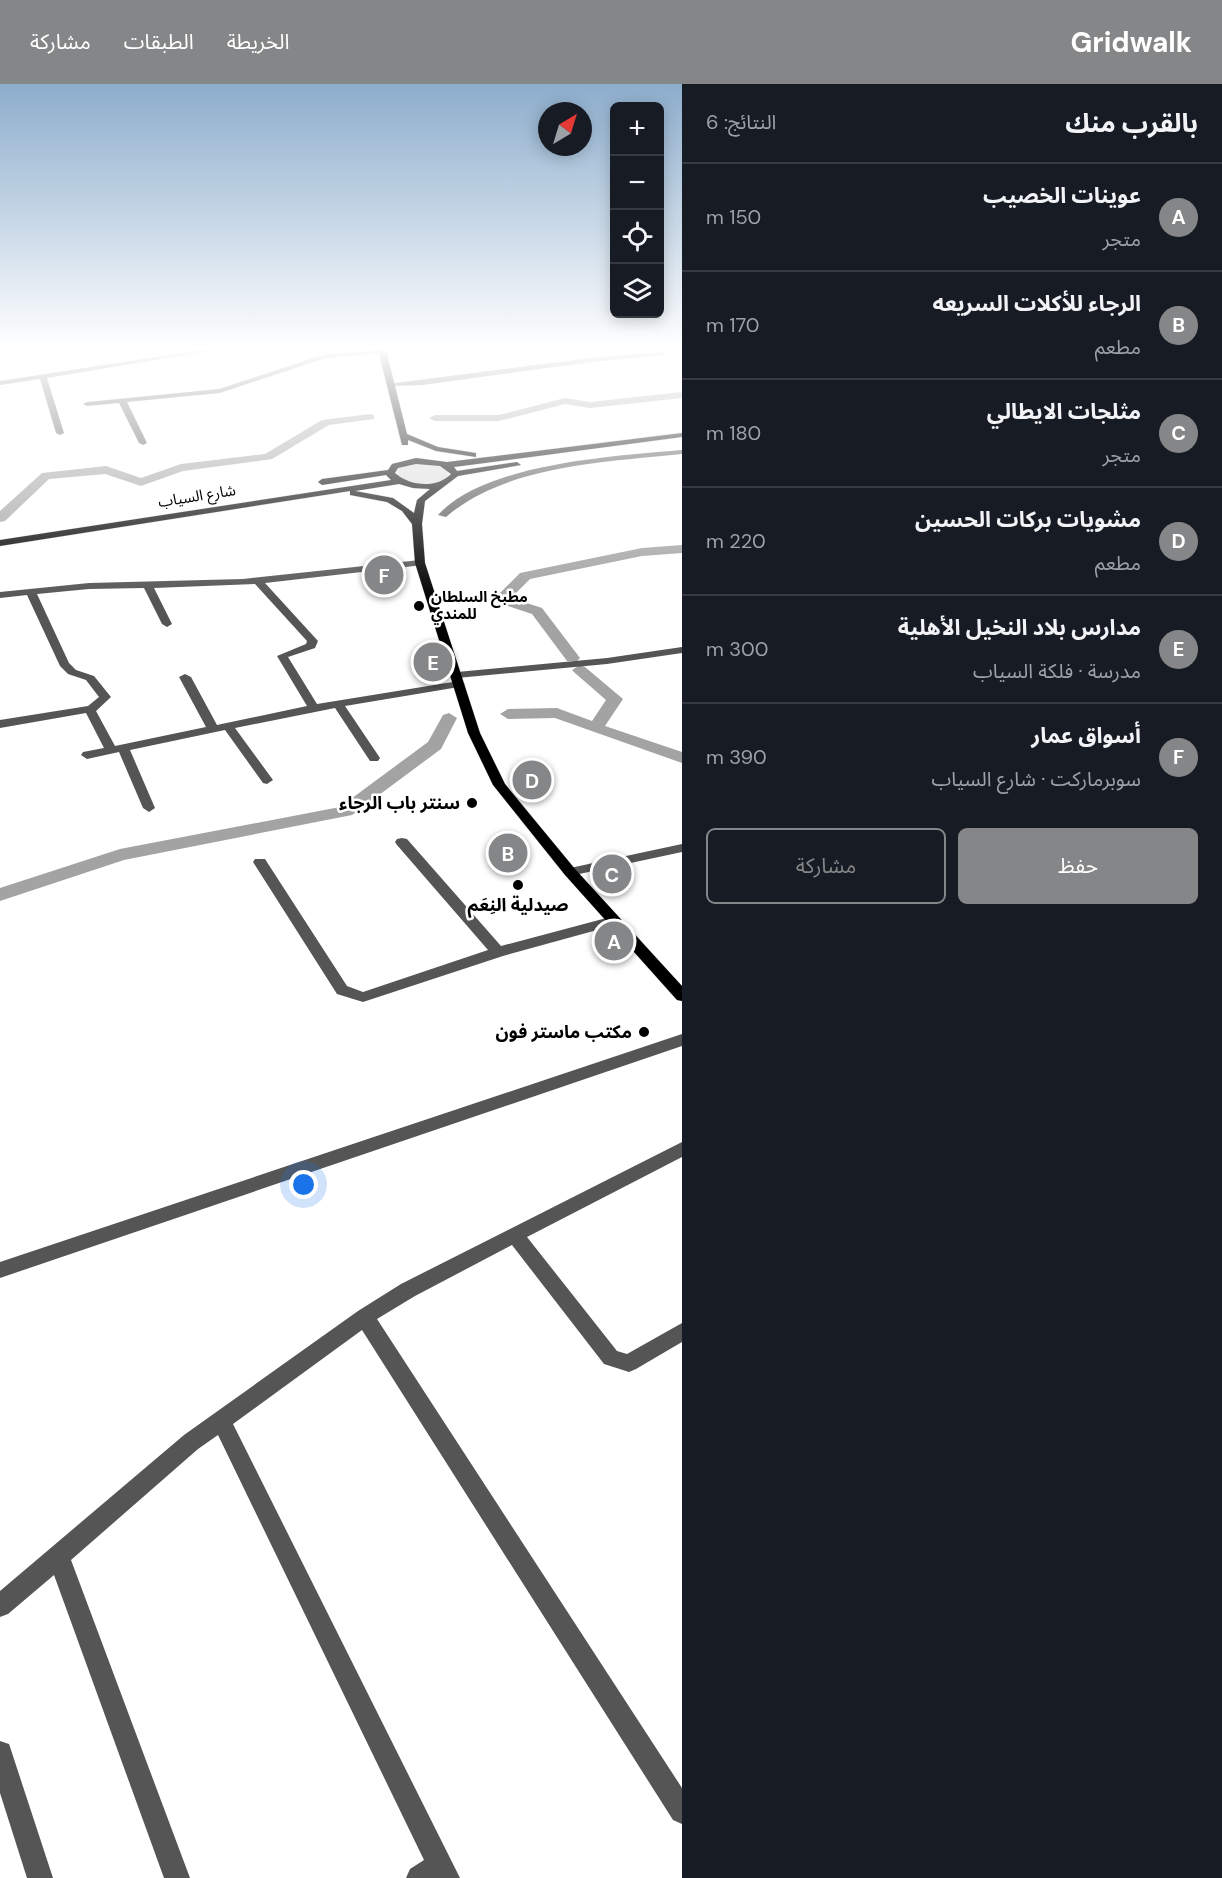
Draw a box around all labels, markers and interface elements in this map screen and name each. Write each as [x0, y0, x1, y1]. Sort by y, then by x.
text: Gridwalk [1070, 24, 1192, 61]
text: مشاركة [30, 28, 91, 56]
text: الطبقات [124, 28, 194, 56]
text: الخريطة [227, 28, 290, 56]
north arrow [538, 102, 592, 156]
map controls [610, 102, 664, 318]
button: + [610, 102, 664, 156]
text: بالقرب منك [1065, 106, 1198, 140]
text: النتائج: 6 [706, 109, 776, 135]
button: − [610, 156, 664, 210]
text: عوينات الخصيب [983, 181, 1141, 210]
text: 150 m [706, 204, 761, 230]
text: A [1171, 204, 1186, 230]
button: locate [610, 210, 664, 264]
text: متجر [1102, 226, 1141, 252]
button: layers [610, 264, 664, 318]
text: الرجاء للأكلات السريعه [932, 289, 1141, 318]
text: 170 m [706, 312, 759, 338]
text: B [1172, 312, 1185, 338]
text: مطعم [1095, 334, 1141, 360]
text: مثلجات الايطالي [987, 397, 1141, 426]
text: 180 m [706, 420, 761, 446]
text: C [1171, 420, 1186, 446]
text: متجر [1102, 442, 1141, 468]
street label: شارع السياب [157, 480, 238, 514]
text: مشويات بركات الحسين [915, 505, 1141, 534]
text: 220 m [706, 528, 766, 554]
text: D [1171, 528, 1186, 554]
text: مطعم [1095, 550, 1141, 576]
pin: F [364, 552, 404, 598]
place label: مطبخ السلطان للمندي [431, 587, 528, 625]
marker: مطبخ السلطان للمندي [412, 599, 426, 613]
text: مدارس بلاد النخيل الأهلية [898, 613, 1141, 642]
text: 300 m [706, 636, 768, 662]
text: E [1173, 636, 1184, 662]
pin: E [414, 640, 452, 684]
text: مدرسة · فلكة السياب [973, 658, 1141, 684]
text: أسواق عمار [1031, 721, 1141, 750]
text: 390 m [706, 744, 767, 770]
text: F [1173, 744, 1184, 770]
pin: D [512, 758, 552, 802]
text: سوبرماركت · شارع السياب [931, 766, 1141, 792]
place label: سنتر باب الرجاء [339, 791, 460, 815]
marker: سنتر باب الرجاء [465, 796, 479, 810]
button: مشاركة [706, 828, 946, 904]
button: حفظ [958, 828, 1198, 904]
pin: B [488, 830, 528, 876]
pin: C [592, 852, 632, 896]
marker: صيدلية النِعَم [511, 878, 525, 892]
place label: صيدلية النِعَم [467, 893, 569, 918]
pin: A [594, 918, 634, 964]
place label: مكتب ماستر فون [495, 1020, 632, 1044]
marker: مكتب ماستر فون [637, 1025, 651, 1039]
your location [289, 1170, 318, 1199]

